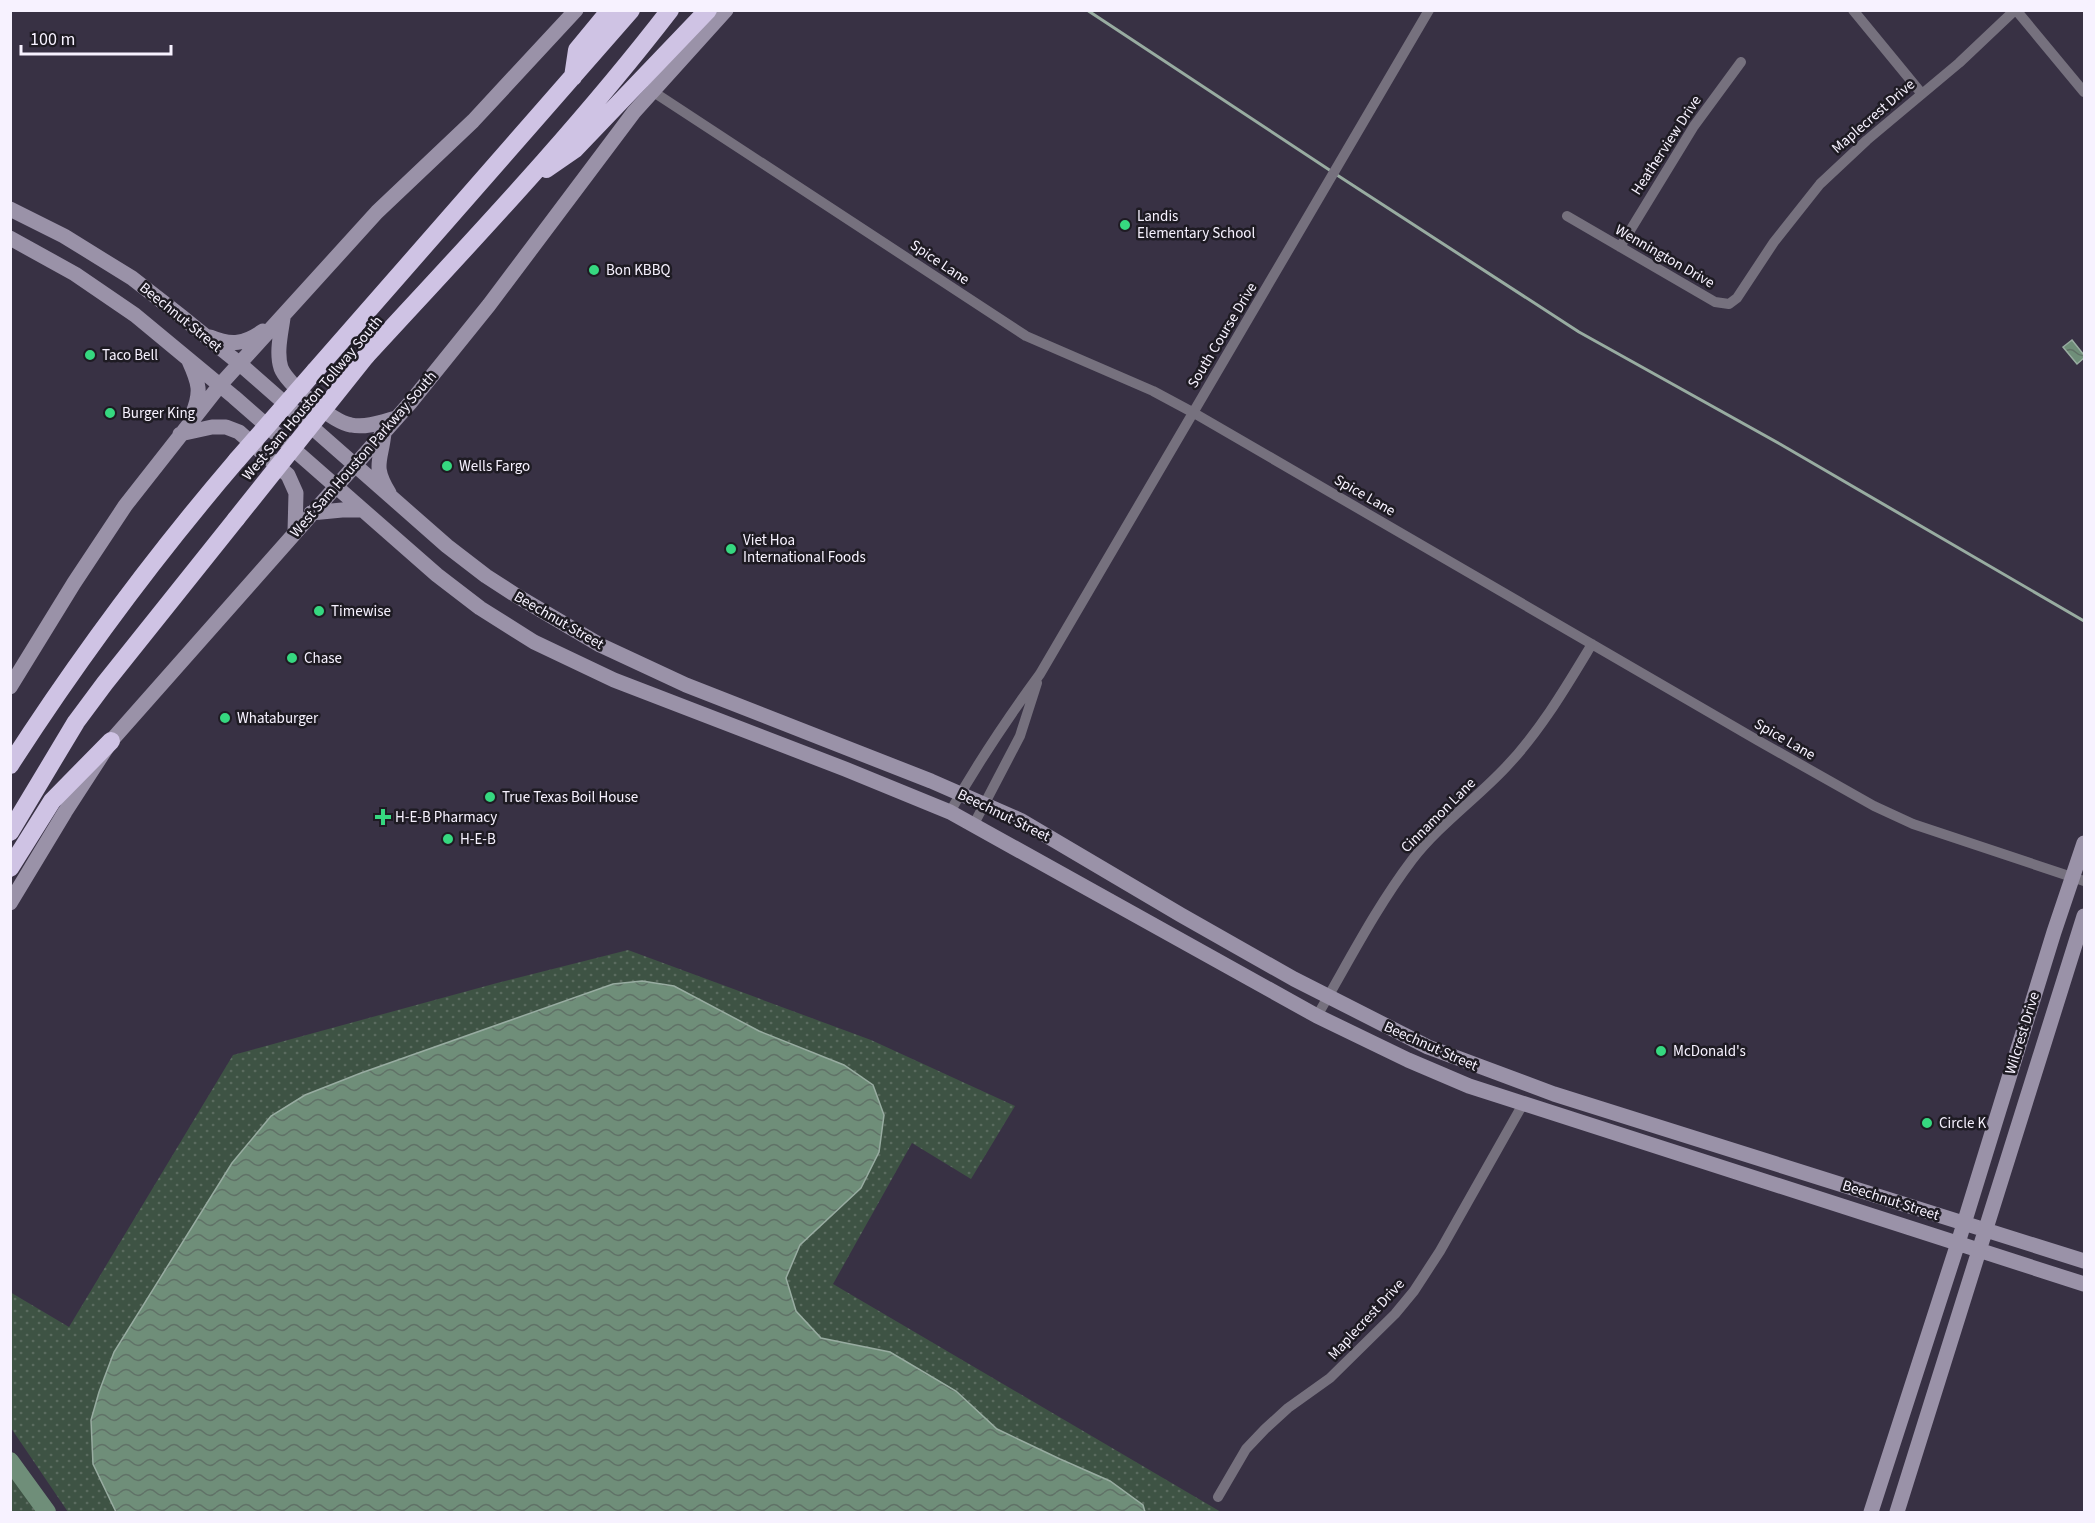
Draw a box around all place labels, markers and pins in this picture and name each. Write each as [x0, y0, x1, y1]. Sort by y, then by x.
place label: Landis Elementary School [1137, 206, 1255, 244]
marker: Landis Elementary School [1118, 218, 1132, 232]
place label: Bon KBBQ [606, 260, 670, 281]
marker: Bon KBBQ [587, 263, 601, 277]
place label: Taco Bell [102, 345, 158, 366]
marker: Taco Bell [83, 348, 97, 362]
place label: Burger King [122, 403, 196, 424]
marker: Burger King [103, 406, 117, 420]
place label: Wells Fargo [459, 456, 530, 477]
marker: Wells Fargo [440, 459, 454, 473]
place label: Viet Hoa International Foods [743, 530, 866, 568]
marker: Viet Hoa International Foods [724, 542, 738, 556]
place label: Timewise [331, 601, 391, 622]
marker: Timewise [312, 604, 326, 618]
place label: Chase [304, 648, 342, 669]
marker: Chase [285, 651, 299, 665]
place label: Whataburger [237, 708, 319, 729]
marker: Whataburger [218, 711, 232, 725]
place label: True Texas Boil House [502, 787, 638, 808]
marker: True Texas Boil House [483, 790, 497, 804]
place label: H-E-B Pharmacy [395, 807, 497, 828]
marker: H-E-B Pharmacy [376, 810, 390, 824]
place label: H-E-B [460, 829, 496, 850]
marker: H-E-B [441, 832, 455, 846]
place label: McDonald's [1673, 1041, 1746, 1062]
marker: McDonald's [1654, 1044, 1668, 1058]
place label: Circle K [1939, 1113, 1986, 1134]
marker: Circle K [1920, 1116, 1934, 1130]

